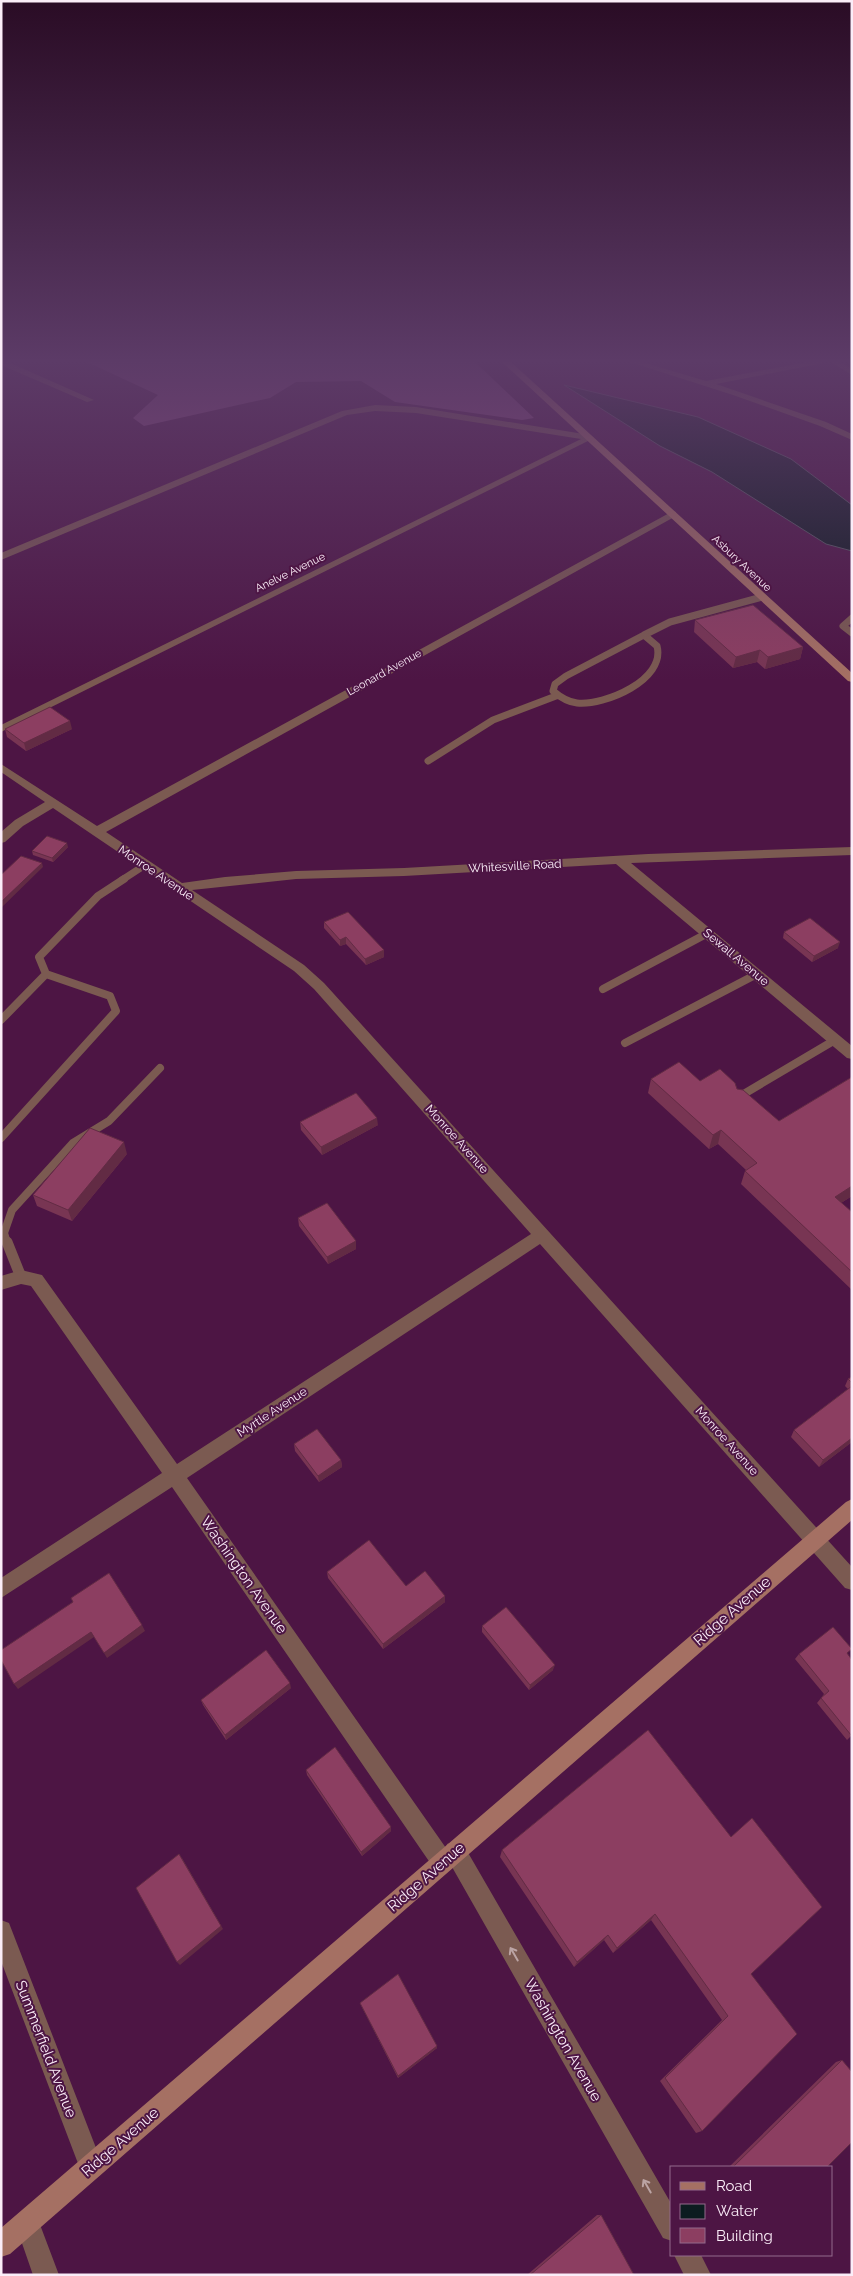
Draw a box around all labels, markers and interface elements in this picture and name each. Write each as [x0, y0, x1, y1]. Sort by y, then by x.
street label: Asbury Avenue [709, 532, 774, 595]
street label: Anelve Avenue [253, 550, 328, 595]
street label: Leonard Avenue [345, 646, 424, 698]
street label: Monroe Avenue [116, 843, 196, 903]
street label: Whitesville Road [468, 857, 562, 875]
street label: Sewall Avenue [700, 926, 772, 988]
street label: Monroe Avenue [423, 1102, 491, 1176]
street label: Myrtle Avenue [234, 1384, 310, 1440]
street label: Monroe Avenue [693, 1404, 761, 1478]
street label: Washington Avenue [197, 1513, 291, 1637]
street label: Ridge Avenue [690, 1572, 774, 1649]
street label: Ridge Avenue [384, 1838, 468, 1915]
one-way arrow [509, 1947, 519, 1962]
street label: Washington Avenue [520, 1975, 606, 2105]
street label: Summerfield Avenue [12, 1978, 81, 2120]
street label: Ridge Avenue [78, 2103, 162, 2180]
legend [670, 2166, 833, 2256]
text: Road [716, 2177, 752, 2195]
one-way arrow [642, 2180, 652, 2194]
text: Water [716, 2202, 759, 2220]
text: Building [716, 2227, 773, 2245]

